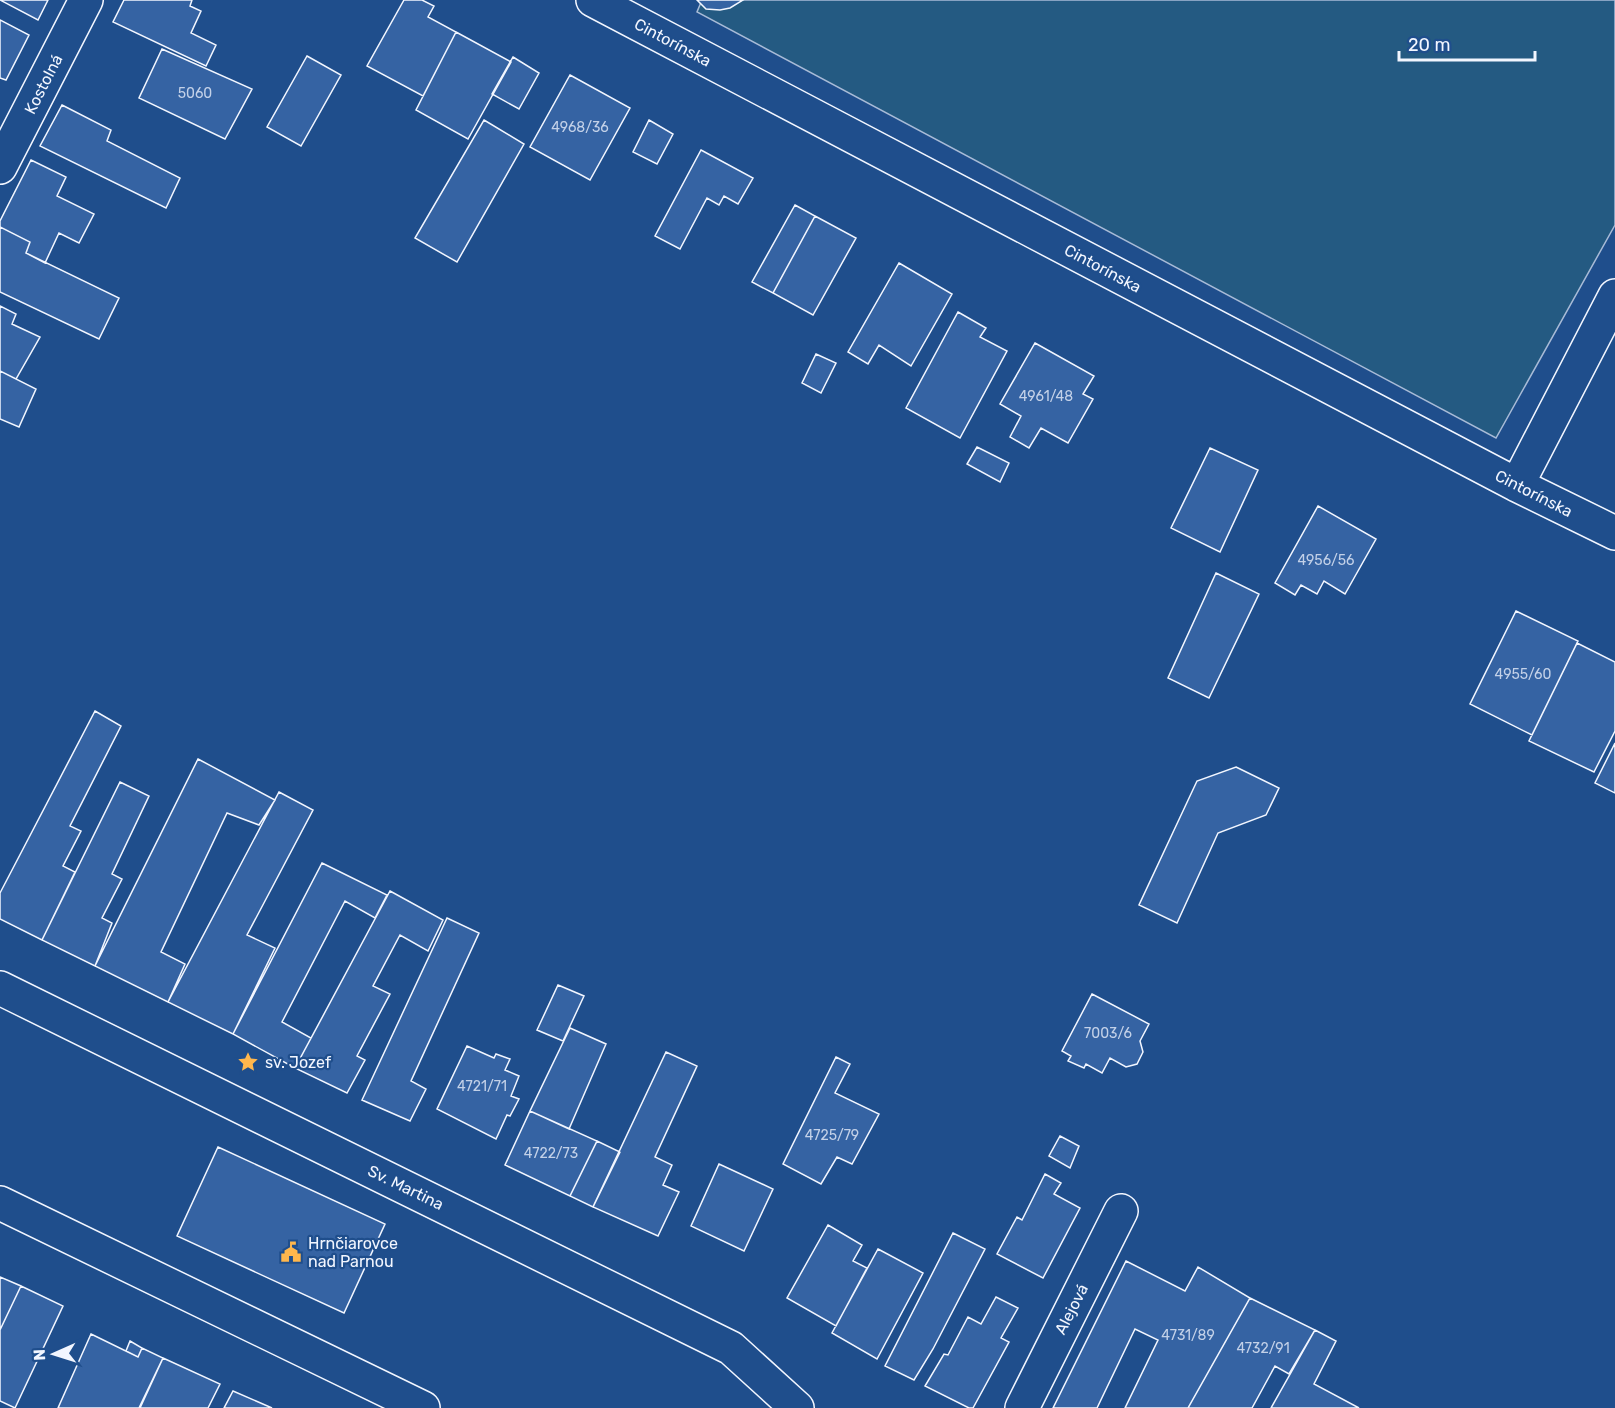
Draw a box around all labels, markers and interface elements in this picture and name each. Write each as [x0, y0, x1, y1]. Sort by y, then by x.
street label: Cintorínska [631, 14, 714, 71]
scale bar [1399, 24, 1536, 62]
text: 20 m [1408, 34, 1450, 56]
street label: Kostolná [20, 51, 67, 117]
house number: 5060 [178, 85, 212, 102]
house number: 4968/36 [551, 119, 609, 136]
street label: Cintorínska [1061, 240, 1144, 297]
house number: 4961/48 [1019, 388, 1073, 405]
street label: Cintorínska [1492, 466, 1576, 521]
house number: 4956/56 [1297, 552, 1355, 569]
house number: 4955/60 [1495, 666, 1552, 683]
house number: 7003/6 [1084, 1025, 1132, 1042]
place icon: sv. Jozef [236, 1050, 260, 1074]
place label: sv. Jozef [265, 1053, 332, 1072]
house number: 4721/71 [457, 1078, 507, 1095]
house number: 4725/79 [805, 1127, 859, 1144]
house number: 4722/73 [524, 1145, 578, 1162]
street label: Sv. Martina [365, 1161, 447, 1214]
place label: Hrnčiarovce nad Parnou [308, 1234, 398, 1271]
public building icon: Hrnčiarovce nad Parnou [279, 1240, 303, 1264]
street label: Alejová [1051, 1281, 1092, 1338]
north arrow [24, 1324, 84, 1384]
house number: 4731/89 [1161, 1327, 1215, 1344]
house number: 4732/91 [1236, 1340, 1290, 1357]
text: N [30, 1349, 49, 1361]

